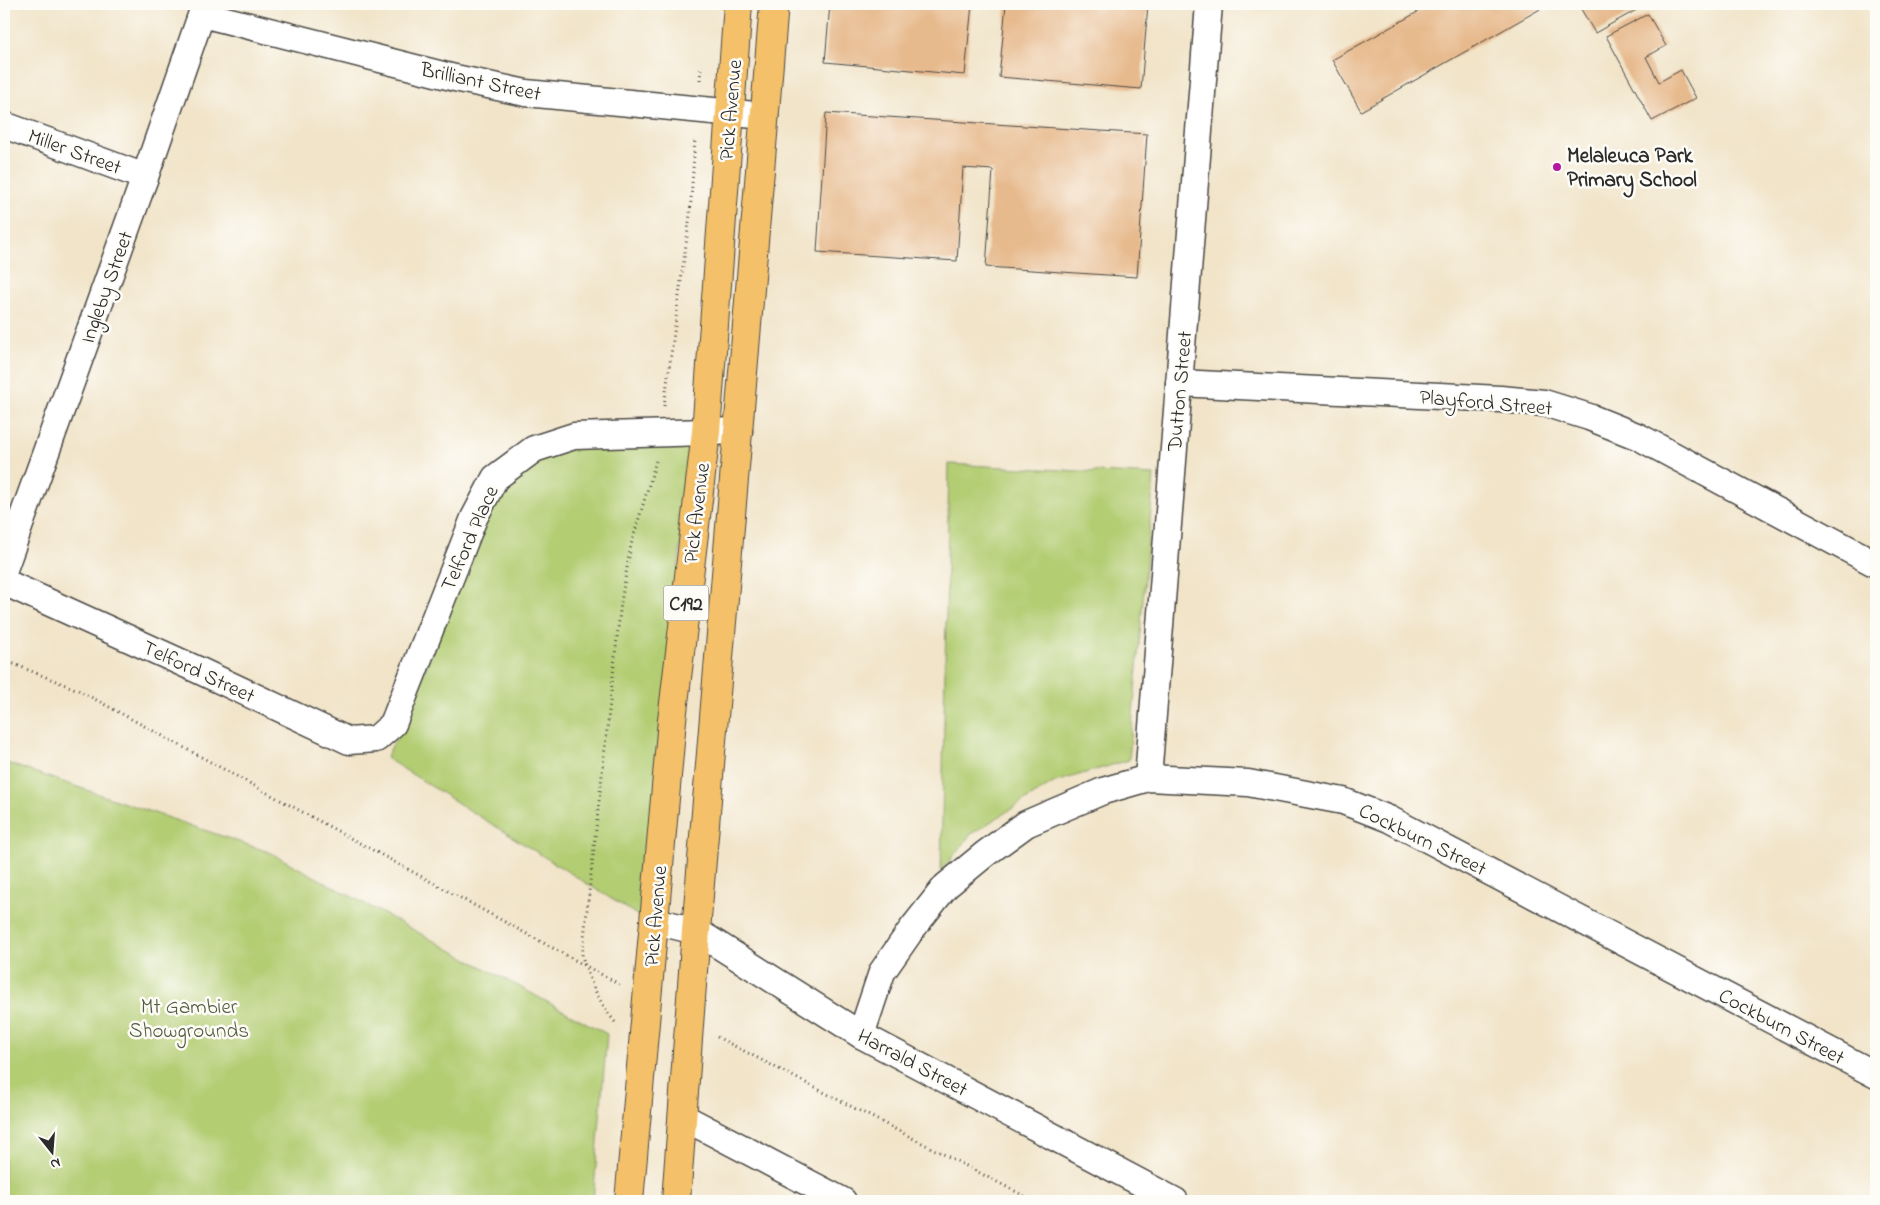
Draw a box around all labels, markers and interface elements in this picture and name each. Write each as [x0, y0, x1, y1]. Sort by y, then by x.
street label: Brilliant Street [417, 55, 543, 110]
street label: Pick Avenue [713, 58, 751, 162]
street label: Miller Street [23, 122, 125, 184]
place label: Melaleuca Park Primary School [1567, 142, 1697, 198]
marker: Melaleuca Park Primary School [1551, 161, 1563, 173]
street label: Ingleby Street [74, 227, 144, 349]
street label: Dutton Street [1161, 330, 1201, 454]
street label: Playford Street [1418, 383, 1554, 427]
street label: Pick Avenue [677, 461, 719, 565]
street label: Telford Place [434, 481, 508, 596]
road number: C192 [664, 586, 708, 620]
street label: Telford Street [137, 634, 259, 712]
street label: Cockburn Street [1353, 797, 1491, 885]
street label: Pick Avenue [638, 864, 676, 968]
street label: Cockburn Street [1713, 982, 1849, 1074]
park label: Mt Gambier Showgrounds [129, 993, 249, 1049]
street label: Harrald Street [851, 1022, 973, 1106]
north arrow [28, 1128, 78, 1178]
text: N [48, 1152, 63, 1174]

